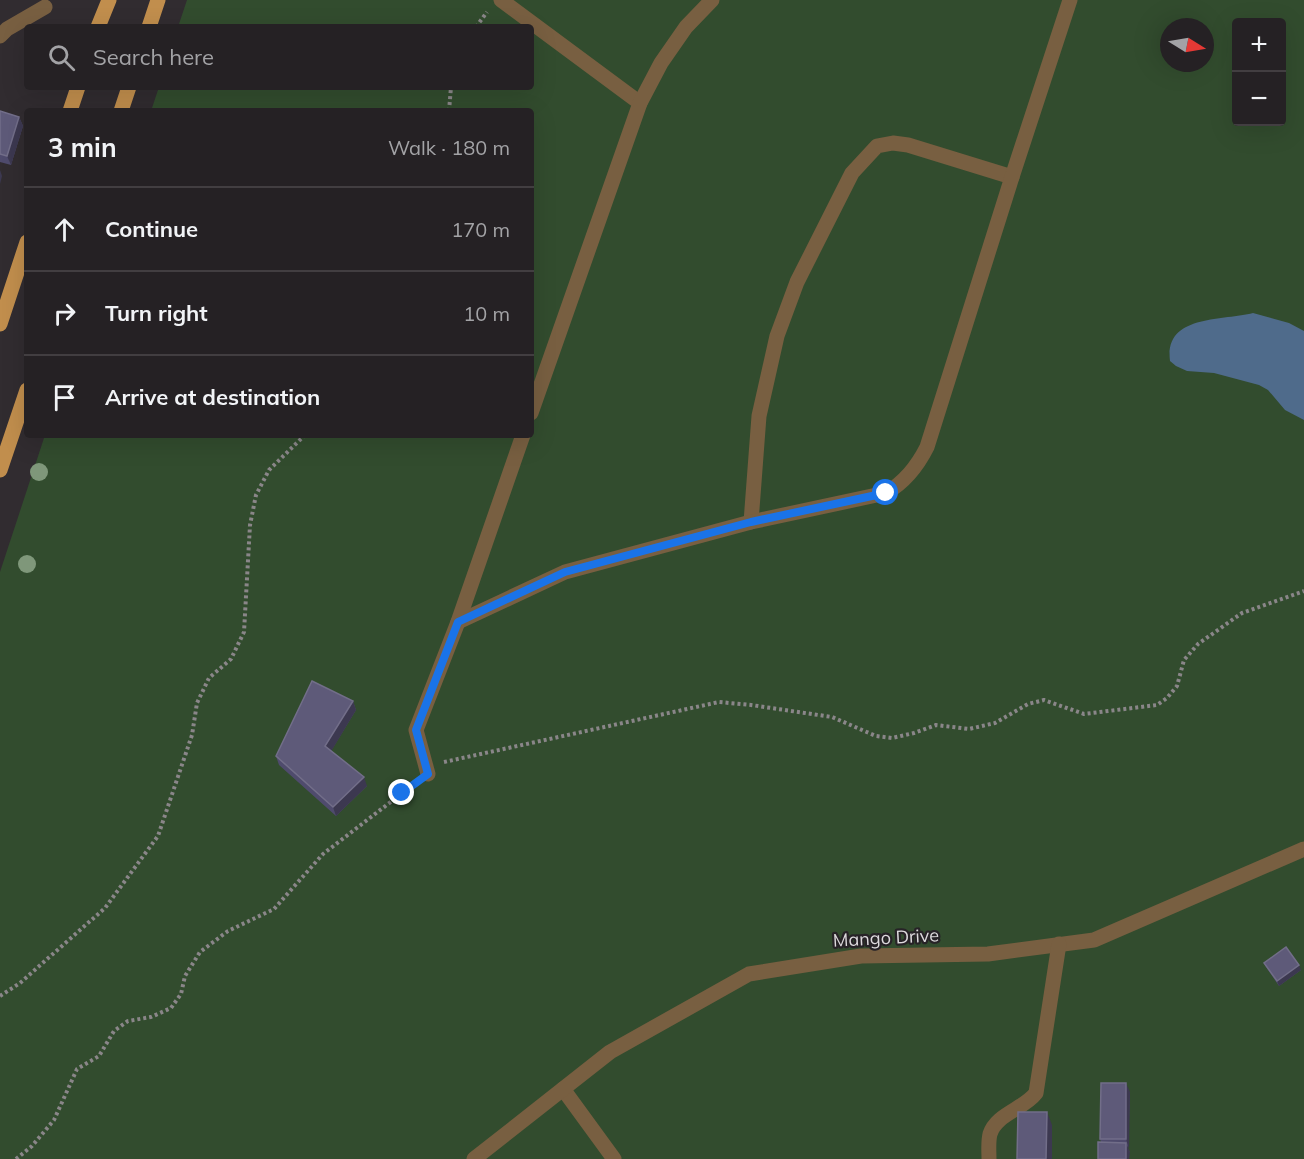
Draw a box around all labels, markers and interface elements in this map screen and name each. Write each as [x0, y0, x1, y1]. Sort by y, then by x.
north arrow [1160, 18, 1214, 72]
map controls [1232, 18, 1286, 126]
button: + [1232, 18, 1286, 72]
search box [24, 24, 534, 90]
icon: search [45, 41, 78, 74]
text: Search here [93, 43, 214, 71]
button: − [1232, 72, 1286, 126]
text: 3 min [48, 131, 117, 164]
text: Walk · 180 m [388, 135, 510, 160]
icon: ahead [48, 213, 81, 246]
text: Continue [105, 215, 198, 243]
text: 170 m [451, 217, 510, 242]
icon: right [48, 297, 81, 330]
text: Turn right [105, 299, 208, 327]
text: 10 m [463, 301, 510, 326]
icon: arrive [48, 381, 81, 414]
text: Arrive at destination [105, 383, 320, 411]
route start [872, 479, 898, 505]
route end [388, 779, 414, 805]
street label: Mango Drive [832, 923, 940, 952]

